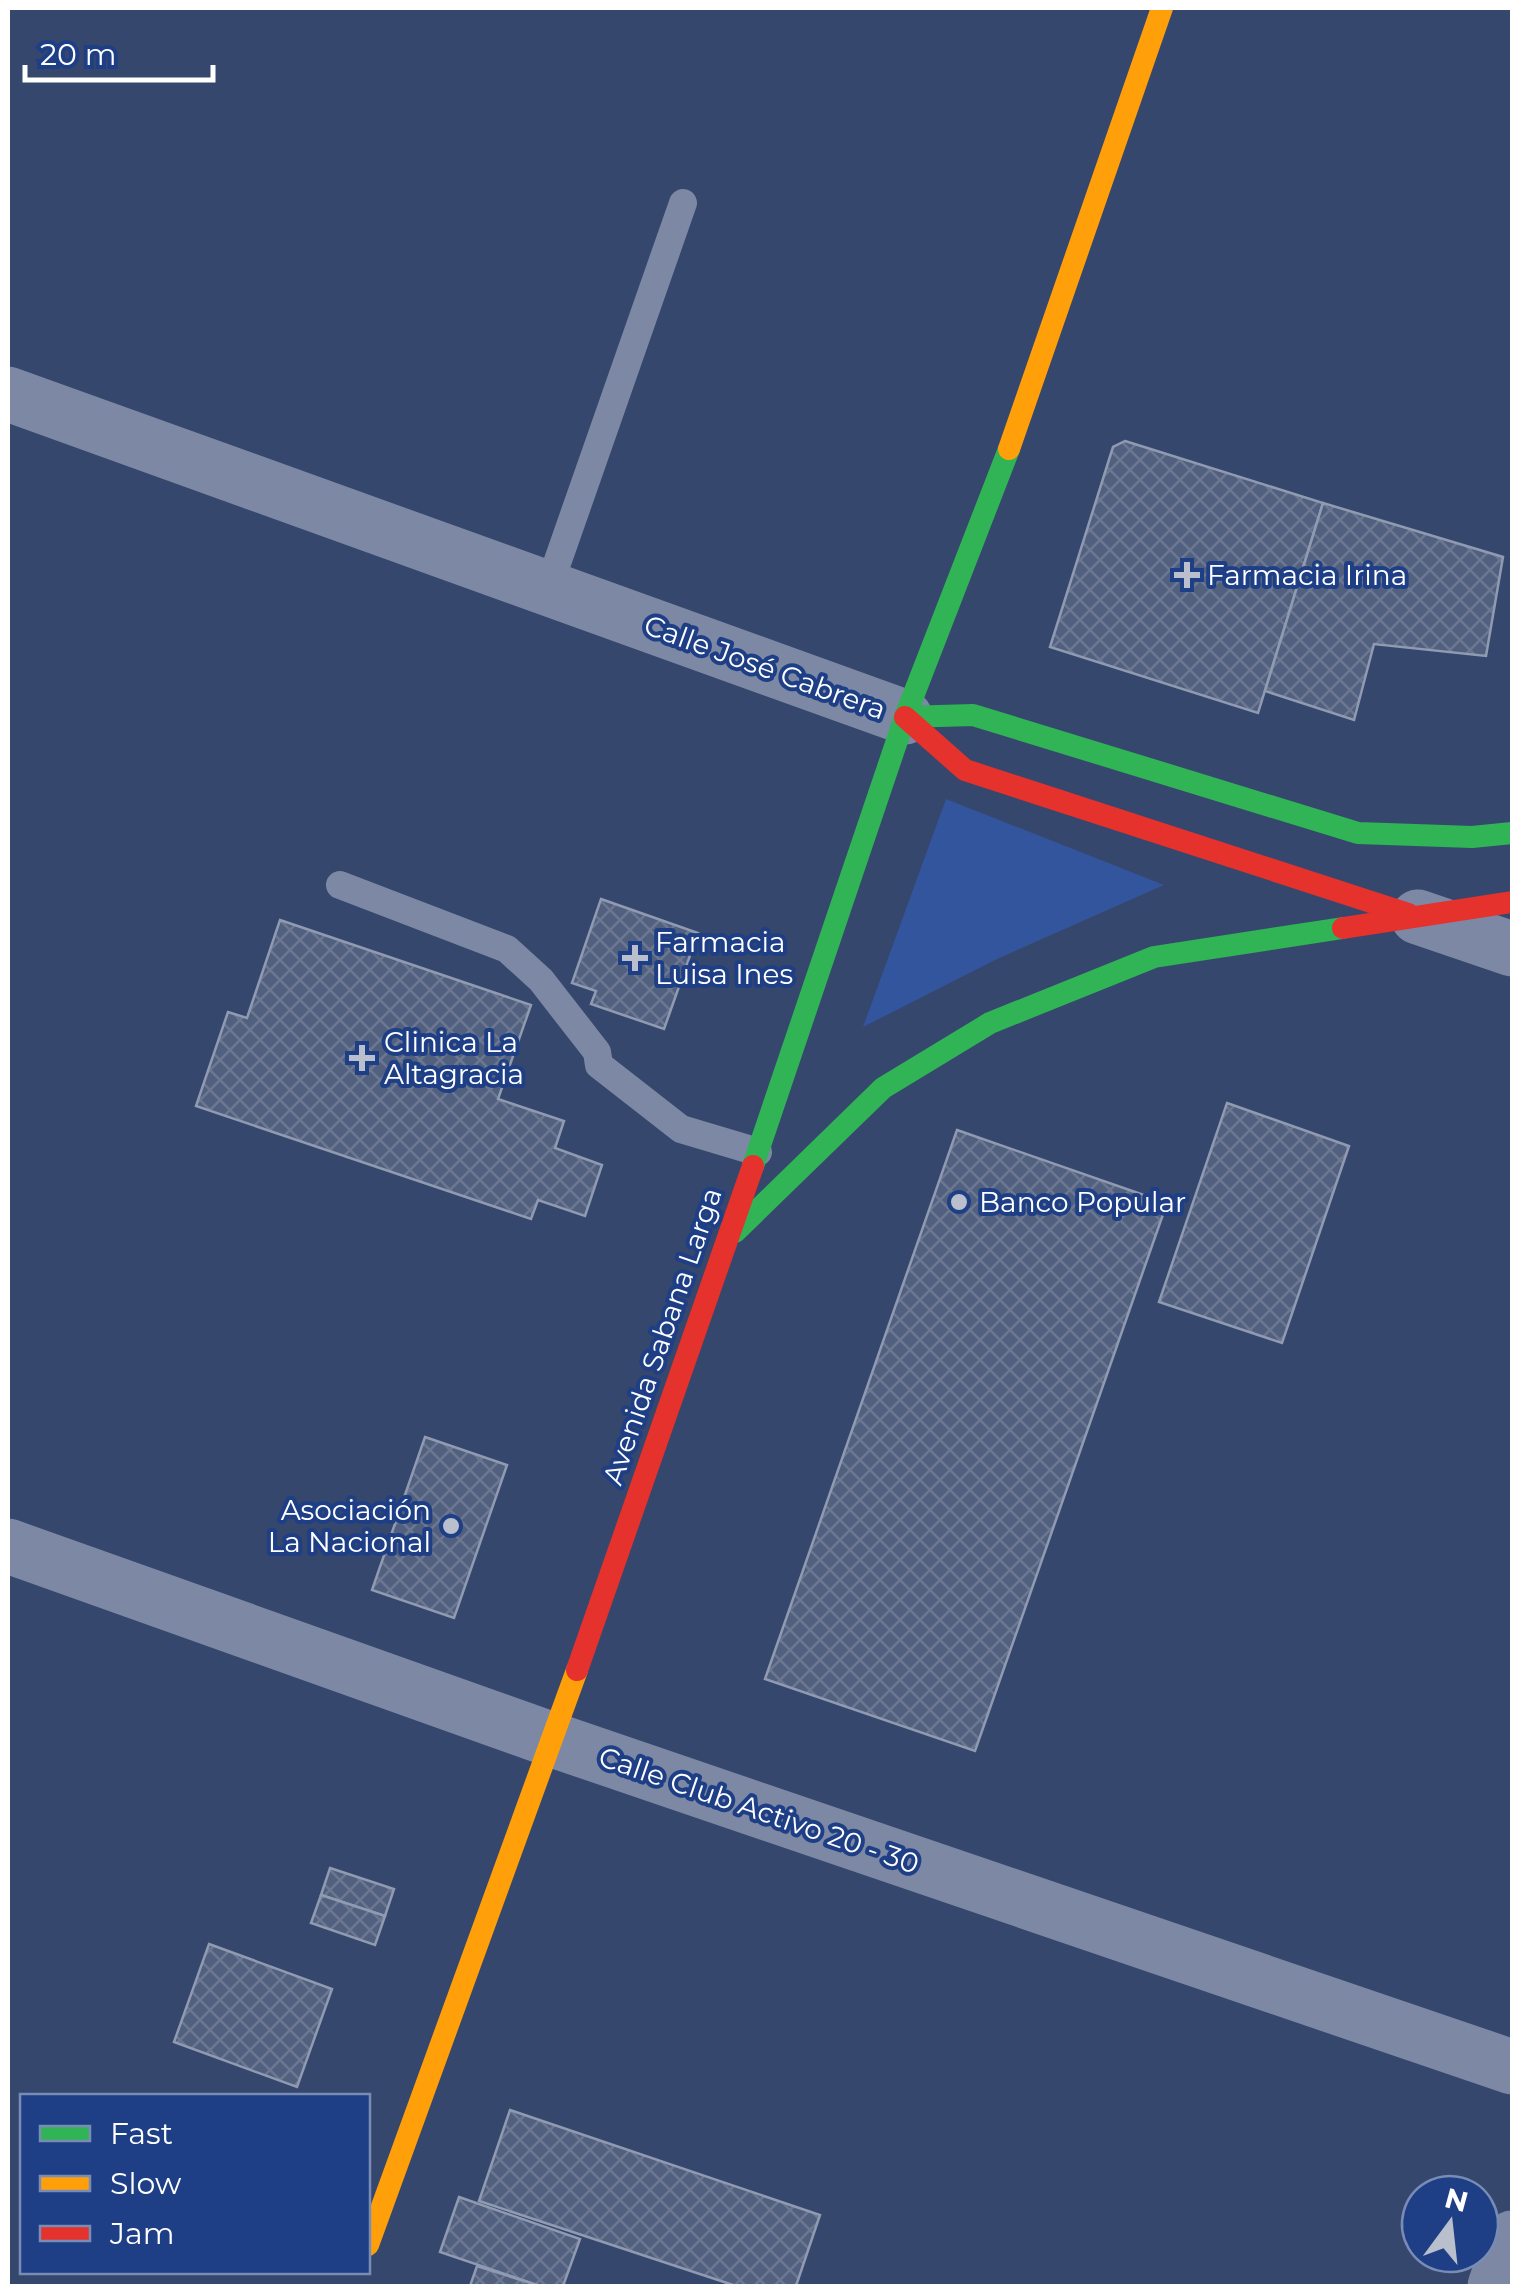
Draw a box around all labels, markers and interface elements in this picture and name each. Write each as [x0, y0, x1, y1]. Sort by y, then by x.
scale bar [25, 20, 212, 82]
text: 20 m [40, 36, 117, 73]
place label: Farmacia Irina [1207, 558, 1407, 592]
marker: Farmacia Irina [1176, 564, 1198, 586]
street label: Calle José Cabrera [640, 608, 890, 726]
place label: Farmacia Luisa Ines [655, 925, 793, 991]
marker: Farmacia Luisa Ines [624, 947, 646, 969]
place label: Clinica La Altagracia [384, 1025, 524, 1091]
marker: Clinica La Altagracia [349, 1045, 375, 1071]
street label: Avenida Sabana Larga [595, 1183, 729, 1489]
place label: Banco Popular [979, 1185, 1186, 1219]
marker: Banco Popular [948, 1191, 970, 1213]
place label: Asociación La Nacional [268, 1493, 431, 1559]
marker: Asociación La Nacional [440, 1515, 462, 1537]
street label: Calle Club Activo 20 - 30 [594, 1739, 924, 1881]
legend [20, 2094, 370, 2274]
text: Fast [110, 2115, 173, 2152]
text: Slow [110, 2165, 182, 2202]
north arrow [1400, 2174, 1500, 2274]
text: N [1441, 2181, 1472, 2219]
text: Jam [109, 2215, 175, 2252]

